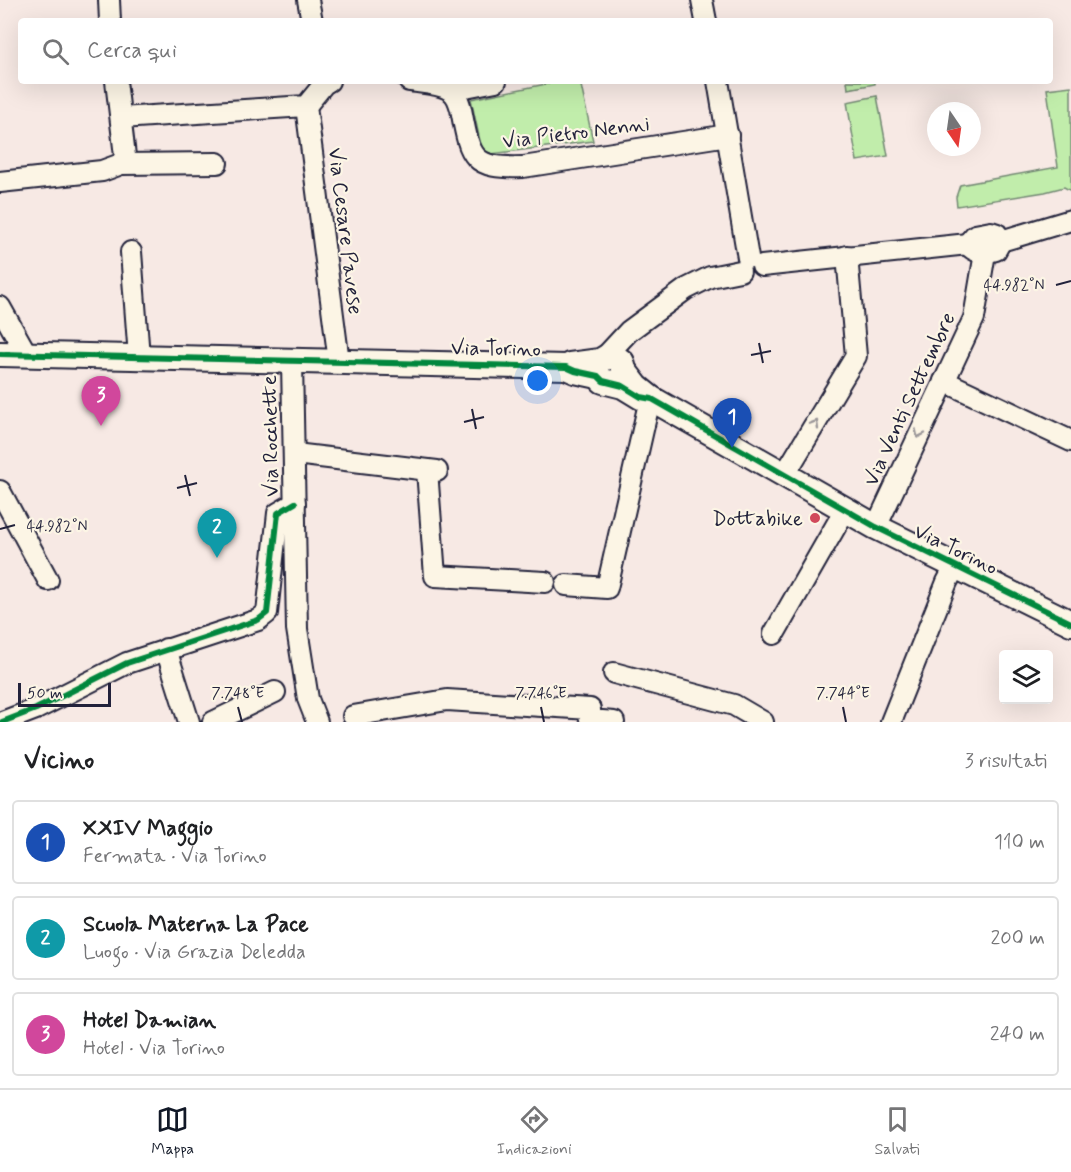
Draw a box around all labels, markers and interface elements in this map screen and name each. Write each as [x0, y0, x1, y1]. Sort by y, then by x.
search box [18, 18, 1053, 84]
icon: search [39, 35, 72, 68]
text: Cerca qui [87, 37, 177, 65]
north arrow [927, 102, 981, 156]
street label: Via Pietro Nenni [501, 110, 651, 156]
street label: Via Cesare Pavese [321, 146, 369, 316]
text: 44.982°N [984, 276, 1044, 296]
street label: Via Venti Settembre [857, 308, 962, 491]
street label: Via Torino [451, 334, 541, 364]
your location [523, 366, 552, 395]
street label: Via Rocchette [256, 375, 286, 497]
pin: 3 [82, 376, 120, 426]
pin: 1 [712, 398, 752, 448]
one-way arrow [807, 420, 819, 430]
one-way arrow [915, 428, 927, 439]
place label: Dottabike [712, 505, 803, 533]
pin: 2 [198, 508, 236, 558]
marker: Dottabike [808, 511, 822, 525]
text: 44.982°N [27, 517, 87, 537]
street label: Via Torino [909, 518, 1002, 582]
map controls [999, 650, 1053, 704]
button: layers [999, 650, 1053, 704]
scale bar [18, 680, 111, 708]
text: 50 m [27, 683, 63, 704]
text: 7.748°E [212, 684, 265, 704]
text: 7.746°E [515, 684, 567, 704]
text: 7.744°E [816, 684, 870, 704]
text: Vicino [24, 744, 94, 778]
text: 3 risultati [965, 748, 1047, 775]
text: XXIV Maggio [83, 815, 213, 843]
text: 1 [41, 829, 50, 856]
text: 110 m [994, 829, 1045, 856]
text: Fermata · Via Torino [83, 843, 267, 870]
text: Scuola Materna La Pace [83, 911, 309, 939]
text: 2 [41, 925, 50, 952]
text: 200 m [990, 925, 1045, 952]
text: Luogo · Via Grazia Deledda [83, 939, 306, 966]
text: Hotel Damian [83, 1007, 216, 1035]
text: 3 [41, 1021, 50, 1048]
text: 240 m [990, 1021, 1045, 1048]
text: Hotel · Via Torino [83, 1035, 225, 1062]
tab: Mappa [151, 1103, 194, 1160]
tab: Indicazioni [497, 1103, 572, 1160]
tab: Salvati [874, 1103, 920, 1160]

